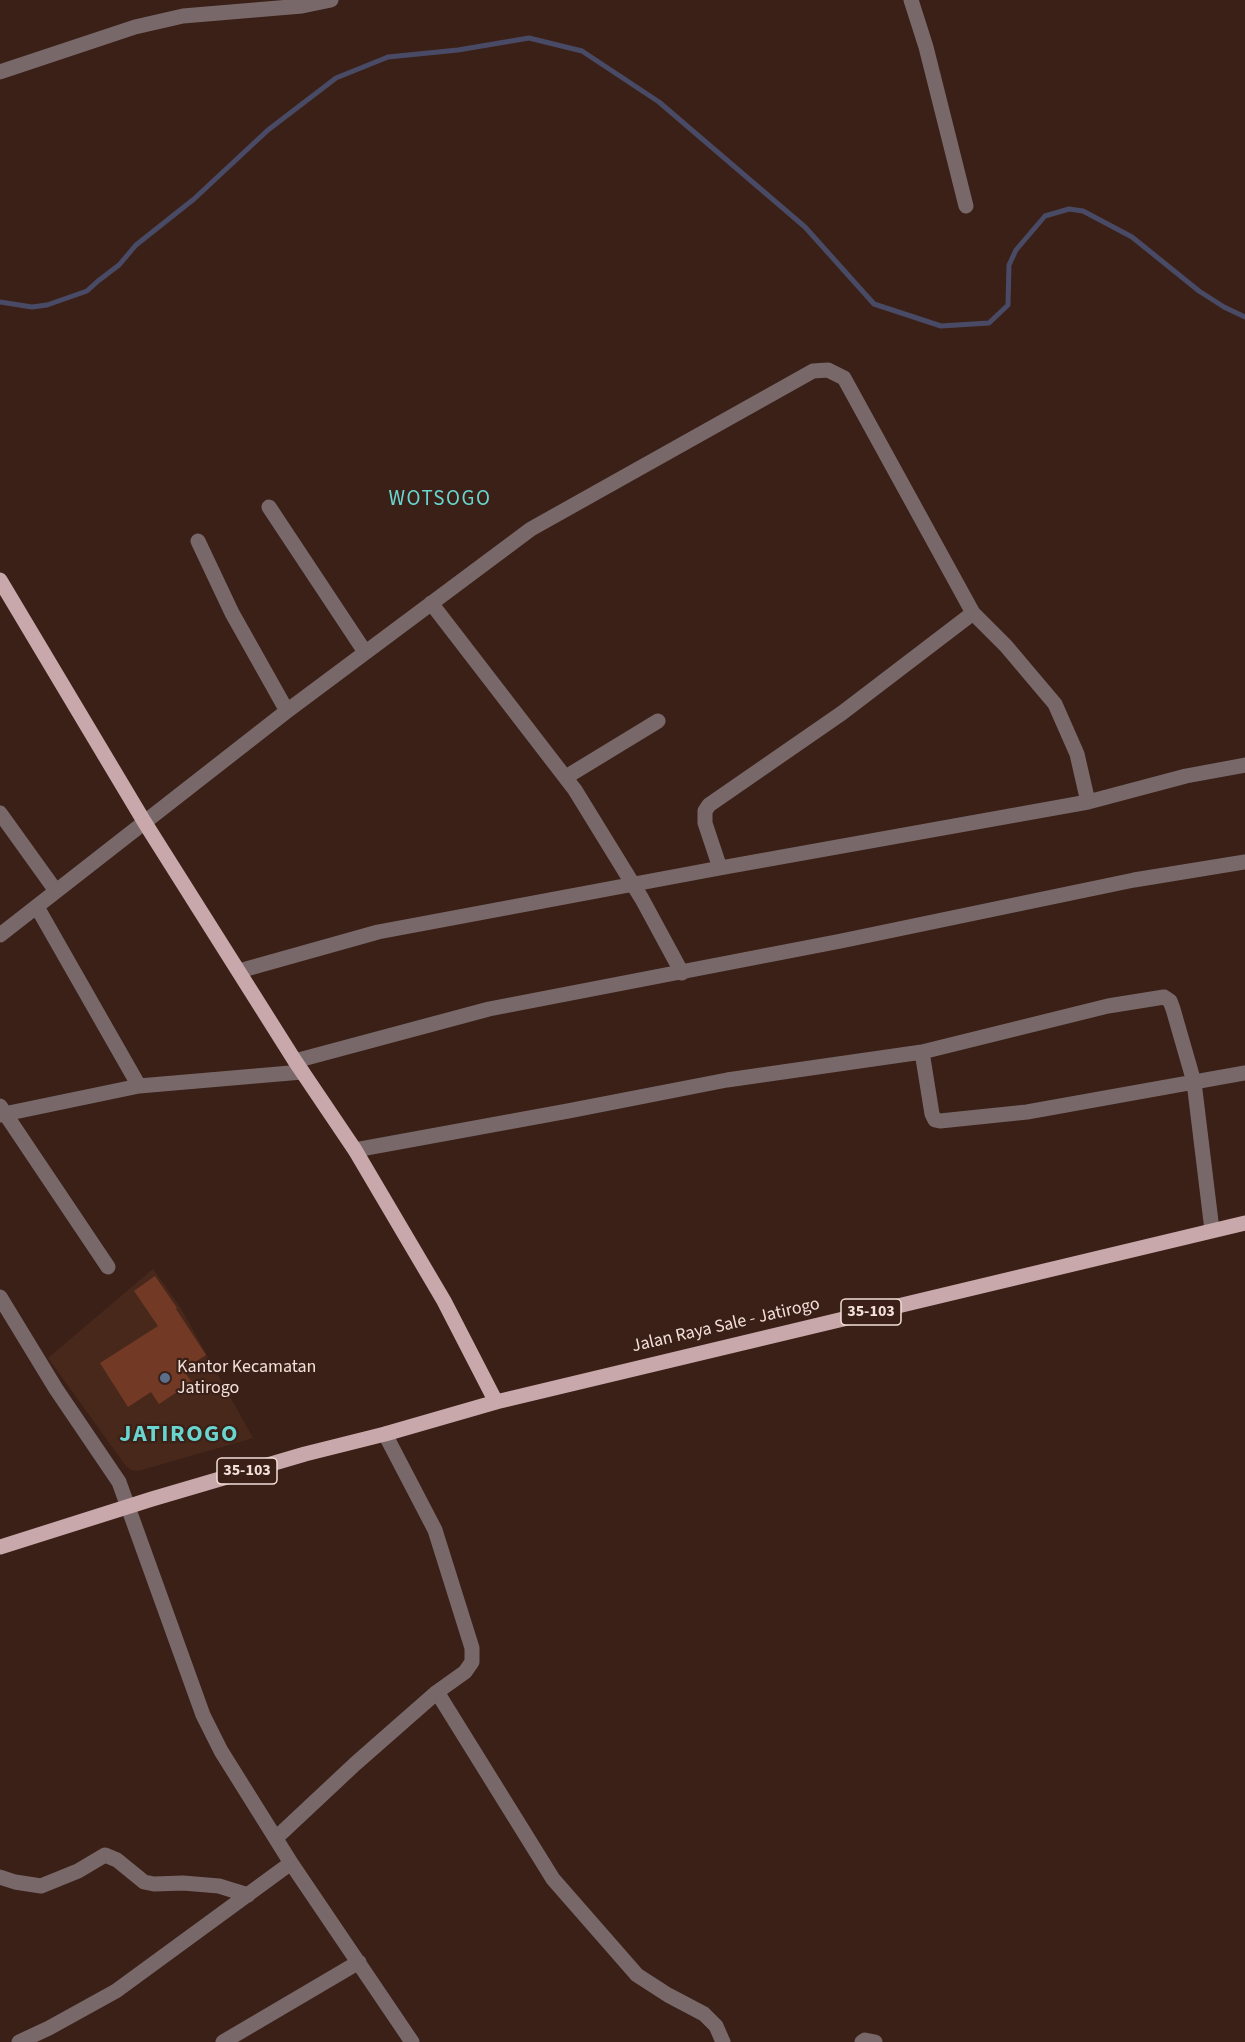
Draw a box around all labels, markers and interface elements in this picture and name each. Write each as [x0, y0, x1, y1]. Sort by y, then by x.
district label: WOTSOGO [389, 487, 491, 513]
street label: Jalan Raya Sale - Jatirogo [630, 1294, 822, 1358]
road number: 35-103 [841, 1299, 901, 1325]
place label: Kantor Kecamatan Jatirogo [177, 1357, 316, 1400]
marker: Kantor Kecamatan Jatirogo [158, 1371, 172, 1385]
district label: JATIROGO [119, 1422, 239, 1450]
road number: 35-103 [217, 1458, 277, 1484]

